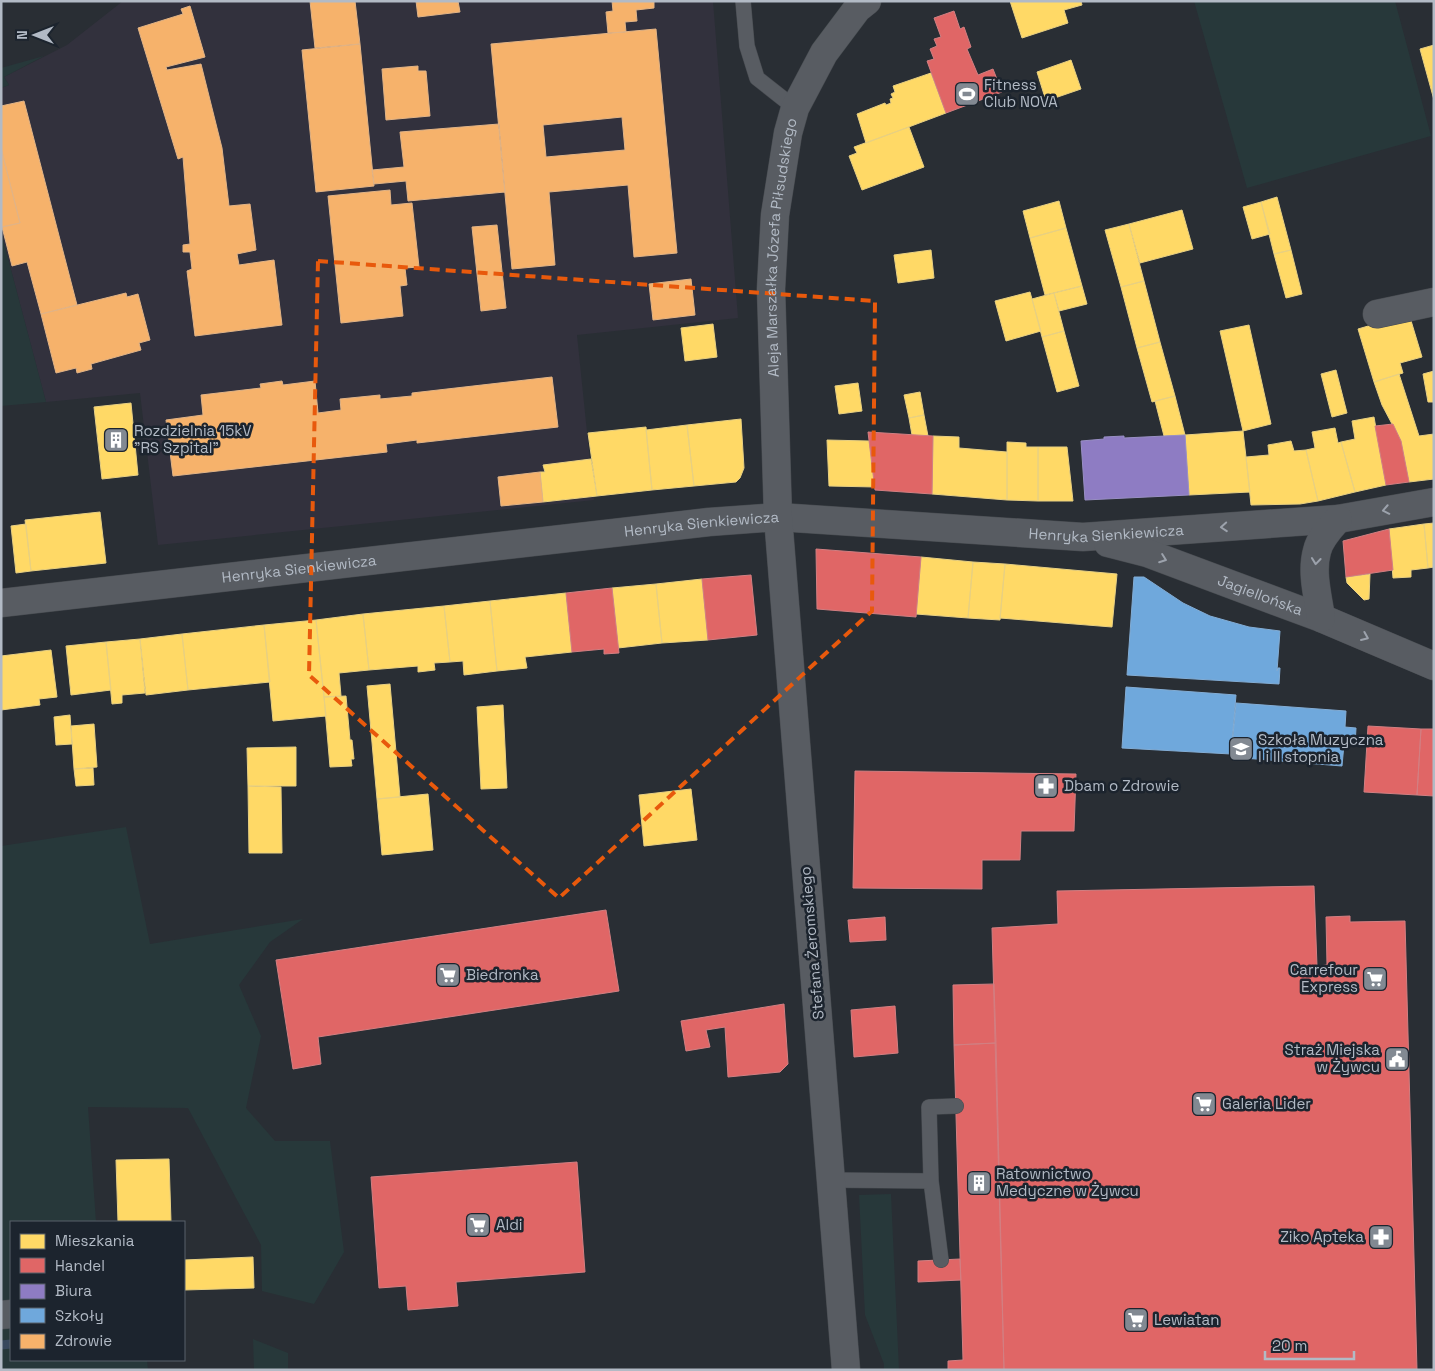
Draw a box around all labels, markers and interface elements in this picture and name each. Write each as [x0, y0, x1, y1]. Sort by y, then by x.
north arrow [10, 10, 60, 60]
text: N [13, 30, 31, 40]
place label: Fitness Club NOVA [984, 75, 1058, 111]
sports icon: Fitness Club NOVA [954, 81, 980, 107]
street label: Aleja Marszałka Józefa Piłsudskiego [761, 115, 801, 377]
place label: Rozdzielnia 15kV "RS Szpital" [134, 421, 252, 457]
building icon: Rozdzielnia 15kV "RS Szpital" [103, 427, 129, 453]
one-way arrow [1381, 504, 1390, 515]
street label: Henryka Sienkiewicza [623, 507, 780, 541]
street label: Henryka Sienkiewicza [1028, 520, 1185, 546]
one-way arrow [1220, 521, 1228, 532]
street label: Henryka Sienkiewicza [221, 550, 378, 587]
one-way arrow [1159, 553, 1167, 563]
one-way arrow [1311, 557, 1322, 565]
street label: Jagiellońska [1215, 570, 1306, 619]
one-way arrow [1360, 630, 1369, 641]
place label: Szkoła Muzyczna I i II stopnia [1258, 730, 1384, 766]
school or university icon: Szkoła Muzyczna I i II stopnia [1228, 736, 1254, 762]
pharmacy icon: Dbam o Zdrowie [1033, 773, 1059, 799]
place label: Dbam o Zdrowie [1064, 776, 1179, 795]
street label: Stefana Żeromskiego [795, 866, 828, 1020]
place label: Carrefour Express [1290, 960, 1358, 996]
supermarket icon: Biedronka [435, 962, 461, 988]
place label: Biedronka [466, 965, 539, 984]
supermarket icon: Carrefour Express [1362, 966, 1388, 992]
place label: Straż Miejska w Żywcu [1285, 1040, 1380, 1076]
public building icon: Straż Miejska w Żywcu [1384, 1046, 1410, 1072]
supermarket icon: Galeria Lider [1191, 1091, 1217, 1117]
place label: Galeria Lider [1222, 1094, 1311, 1113]
place label: Ratownictwo Medyczne w Żywcu [996, 1164, 1139, 1200]
building icon: Ratownictwo Medyczne w Żywcu [966, 1170, 992, 1196]
supermarket icon: Aldi [465, 1212, 491, 1238]
place label: Aldi [496, 1215, 522, 1234]
legend [10, 1221, 185, 1361]
pharmacy icon: Ziko Apteka [1368, 1224, 1394, 1250]
place label: Ziko Apteka [1280, 1227, 1364, 1246]
text: Mieszkania [55, 1231, 135, 1250]
text: Handel [55, 1256, 105, 1275]
text: Biura [55, 1281, 92, 1300]
text: Szkoły [55, 1306, 104, 1325]
supermarket icon: Lewiatan [1123, 1307, 1149, 1333]
place label: Lewiatan [1154, 1310, 1219, 1329]
scale bar [1265, 1328, 1354, 1360]
text: Zdrowie [55, 1331, 112, 1350]
text: 20 m [1272, 1336, 1307, 1355]

